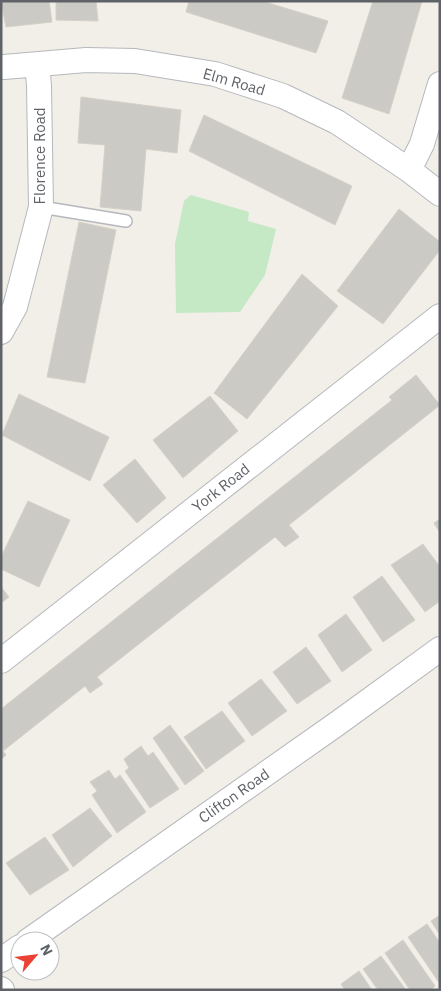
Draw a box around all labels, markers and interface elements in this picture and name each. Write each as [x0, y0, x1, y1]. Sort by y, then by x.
street label: Elm Road [201, 64, 267, 99]
street label: Florence Road [30, 108, 49, 204]
street label: York Road [188, 459, 253, 516]
street label: Clifton Road [195, 764, 273, 827]
north arrow [10, 931, 60, 981]
text: N [36, 941, 57, 959]

